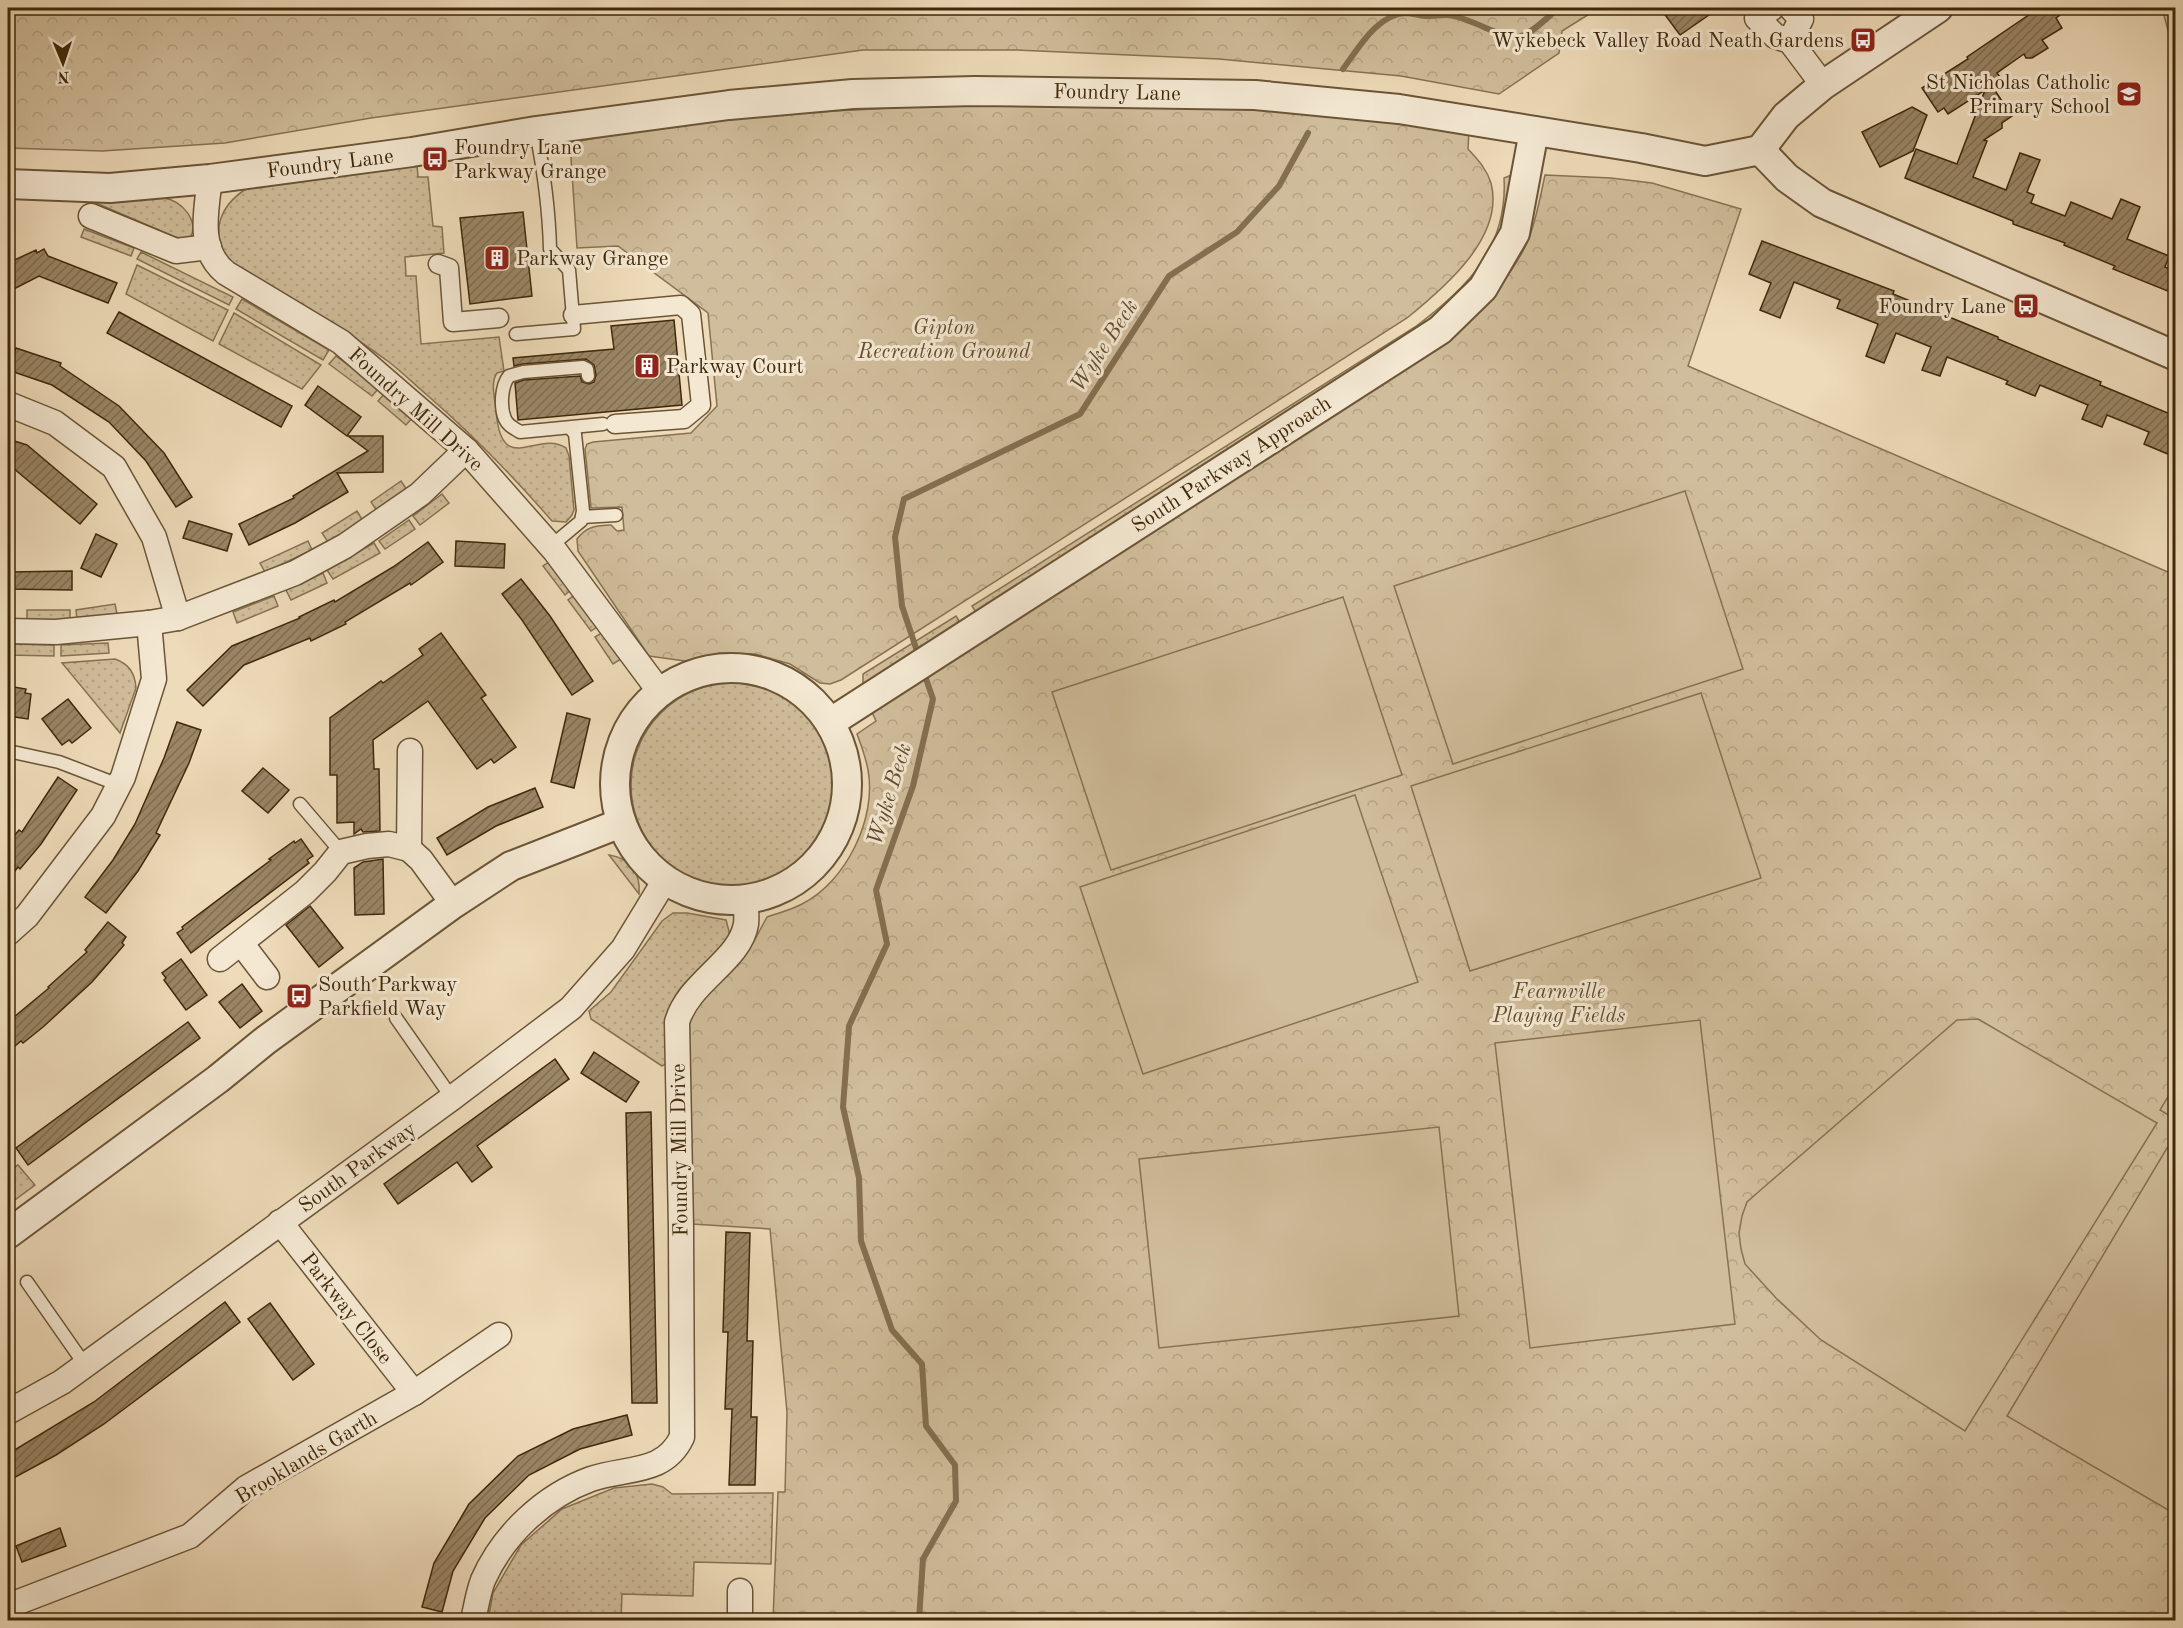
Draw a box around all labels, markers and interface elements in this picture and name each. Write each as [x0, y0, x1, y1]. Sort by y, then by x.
bus stop icon: Wykebeck Valley Road Neath Gardens [1848, 25, 1878, 55]
place label: Wykebeck Valley Road Neath Gardens [1492, 31, 1844, 52]
north arrow [33, 33, 93, 93]
text: N [56, 68, 70, 84]
place label: St Nicholas Catholic Primary School [1926, 73, 2110, 118]
school or university icon: St Nicholas Catholic Primary School [2114, 79, 2144, 109]
street label: Foundry Lane [1053, 82, 1181, 105]
place label: Foundry Lane Parkway Grange [454, 138, 606, 183]
bus stop icon: Foundry Lane Parkway Grange [420, 144, 450, 174]
street label: Foundry Lane [266, 146, 395, 183]
building icon: Parkway Grange [482, 243, 512, 273]
place label: Parkway Grange [516, 249, 668, 270]
bus stop icon: Foundry Lane [2011, 291, 2041, 321]
water label: Wyke Beck [1067, 296, 1143, 396]
place label: Foundry Lane [1878, 297, 2006, 318]
park label: Gipton Recreation Ground [857, 318, 1031, 363]
street label: Foundry Mill Drive [344, 344, 486, 476]
building icon: Parkway Court [632, 351, 662, 381]
place label: Parkway Court [666, 357, 804, 378]
street label: South Parkway Approach [1128, 393, 1335, 538]
water label: Wyke Beck [864, 741, 916, 848]
place label: South Parkway Parkfield Way [318, 975, 457, 1020]
bus stop icon: South Parkway Parkfield Way [284, 981, 314, 1011]
park label: Fearnville Playing Fields [1492, 982, 1626, 1027]
street label: Foundry Mill Drive [668, 1063, 693, 1237]
street label: South Parkway [295, 1119, 420, 1218]
street label: Parkway Close [296, 1249, 396, 1369]
street label: Brooklands Garth [232, 1408, 381, 1509]

